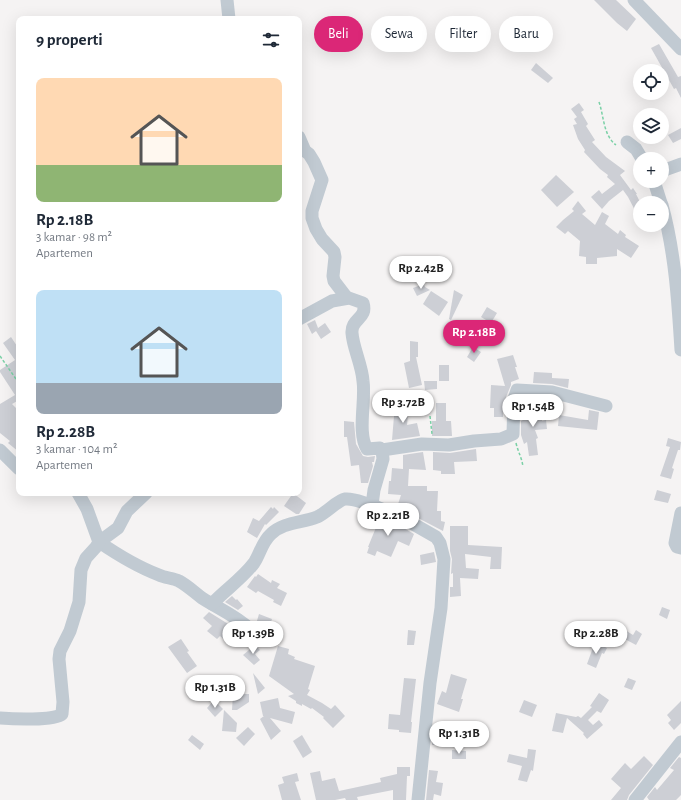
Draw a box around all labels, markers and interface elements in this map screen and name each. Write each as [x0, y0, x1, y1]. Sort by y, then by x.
chip: Beli [314, 16, 363, 52]
chip: Sewa [371, 16, 427, 52]
chip: Filter [435, 16, 491, 52]
chip: Baru [499, 16, 553, 52]
icon: filters [260, 29, 282, 51]
text: 9 properti [36, 31, 103, 48]
map controls [633, 64, 669, 232]
button: locate [633, 64, 669, 100]
icon: home [123, 104, 195, 176]
button: layers [633, 108, 669, 144]
button: + [633, 152, 669, 188]
button: − [633, 196, 669, 232]
text: Rp 2.18B [36, 211, 93, 228]
text: 3 kamar · 98 m² [36, 231, 112, 244]
text: Apartemen [36, 247, 93, 260]
pin: Rp 2.42B [380, 256, 462, 290]
text: Rp 2.42B [398, 262, 444, 275]
icon: home [123, 316, 195, 388]
pin: Rp 2.18B [433, 320, 515, 354]
text: Rp 2.18B [452, 326, 496, 339]
pin: Rp 3.72B [362, 390, 444, 424]
pin: Rp 1.54B [492, 394, 574, 428]
text: Rp 3.72B [381, 396, 425, 409]
text: Rp 1.54B [511, 400, 555, 413]
text: Rp 2.28B [36, 423, 95, 440]
text: 3 kamar · 104 m² [36, 443, 117, 456]
text: Apartemen [36, 459, 93, 472]
pin: Rp 2.21B [347, 503, 429, 537]
text: Rp 2.21B [366, 509, 410, 522]
pin: Rp 1.39B [212, 621, 294, 655]
pin: Rp 2.28B [555, 621, 637, 655]
text: Rp 1.39B [231, 627, 275, 640]
text: Rp 2.28B [573, 627, 619, 640]
pin: Rp 1.31B [174, 675, 256, 709]
text: Rp 1.31B [194, 681, 236, 694]
pin: Rp 1.31B [418, 721, 500, 755]
text: Rp 1.31B [438, 727, 480, 740]

